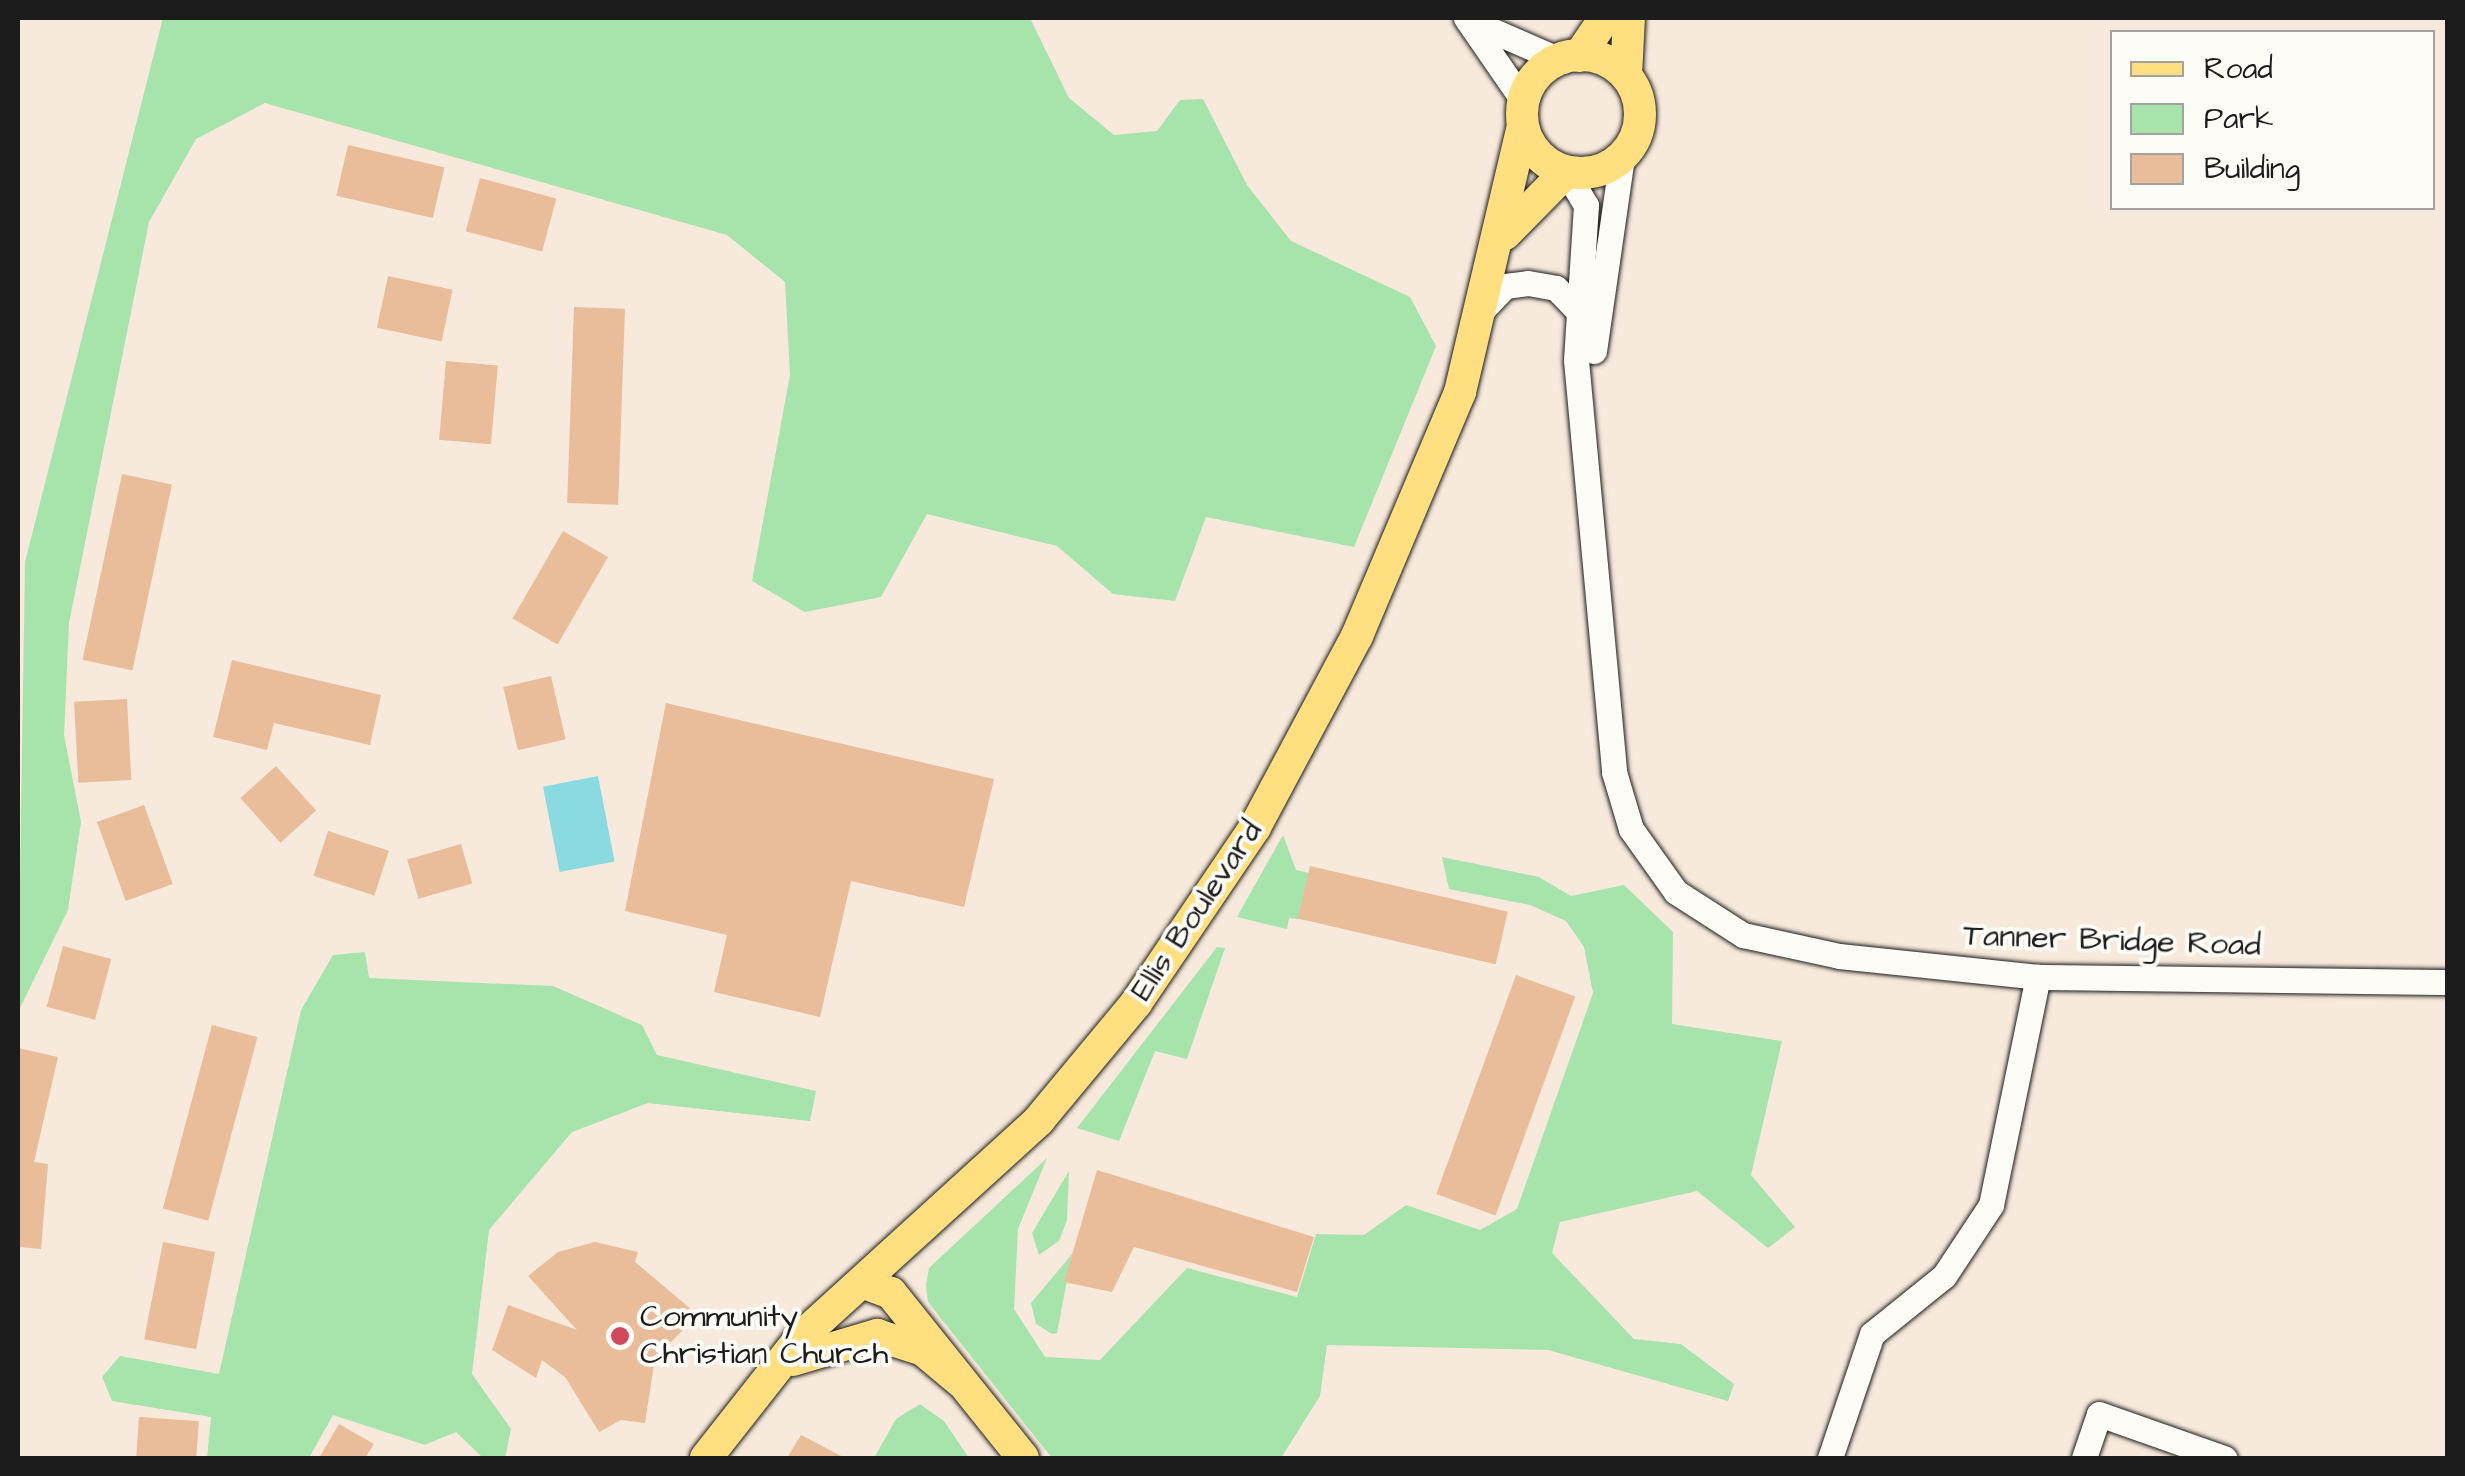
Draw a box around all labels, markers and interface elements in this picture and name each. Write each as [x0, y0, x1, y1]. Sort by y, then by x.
legend [2110, 30, 2435, 210]
text: Road [2204, 48, 2273, 90]
text: Park [2204, 98, 2273, 140]
text: Building [2204, 148, 2300, 190]
street label: Ellis Boulevard [1123, 814, 1271, 1008]
street label: Tanner Bridge Road [1963, 917, 2261, 965]
place label: Community Christian Church [640, 1299, 888, 1374]
marker: Community Christian Church [609, 1325, 631, 1347]

